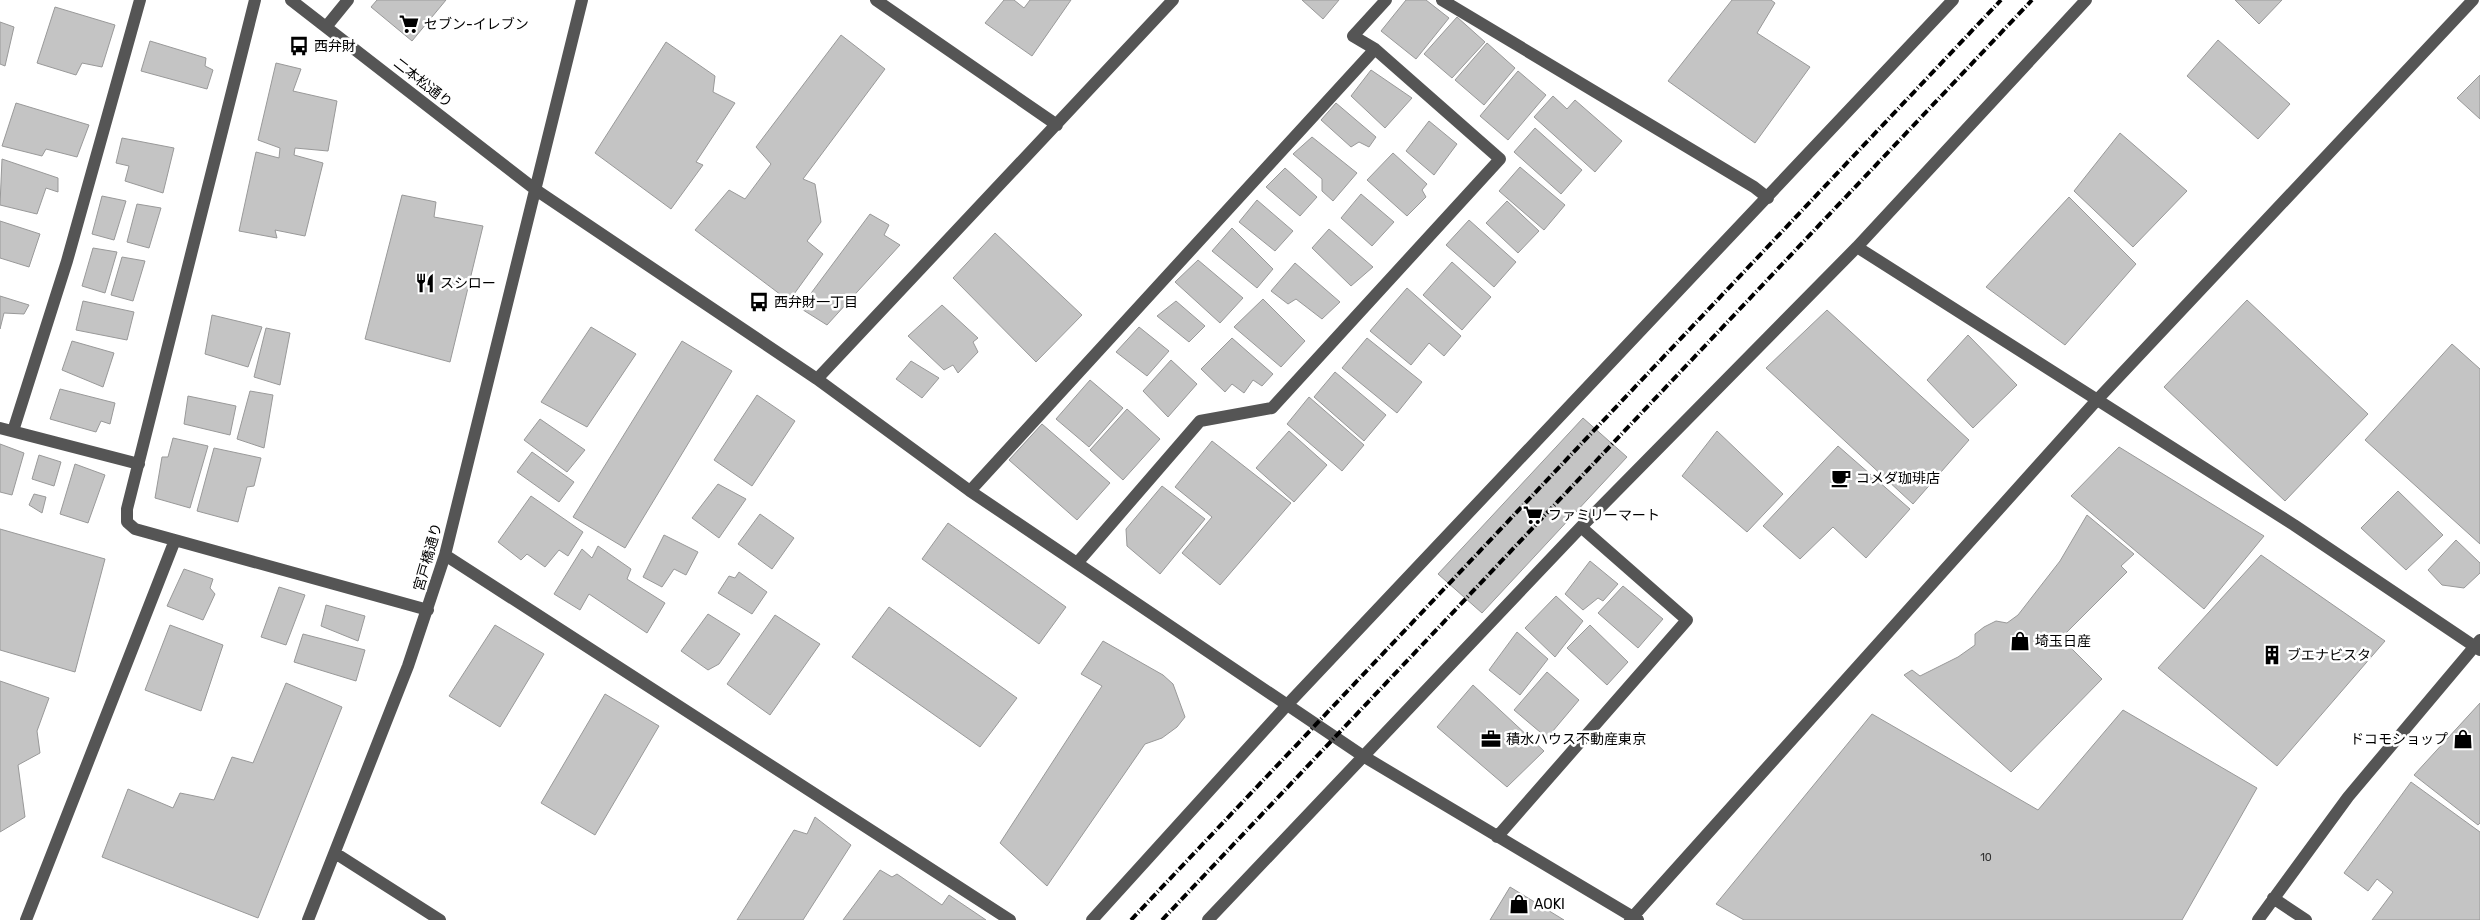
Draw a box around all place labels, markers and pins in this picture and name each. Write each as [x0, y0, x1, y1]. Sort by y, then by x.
supermarket icon: セブン-イレブン [398, 13, 420, 35]
place label: セブン-イレブン [424, 16, 529, 33]
bus stop icon: 西弁財 [288, 35, 310, 57]
place label: 西弁財 [314, 38, 356, 55]
restaurant icon: スシロー [414, 272, 436, 294]
place label: スシロー [440, 275, 496, 292]
bus stop icon: 西弁財一丁目 [748, 291, 770, 313]
place label: 西弁財一丁目 [774, 294, 858, 311]
cafe icon: コメダ珈琲店 [1830, 467, 1852, 489]
place label: コメダ珈琲店 [1856, 470, 1940, 487]
supermarket icon: ファミリーマート [1522, 504, 1544, 526]
place label: ファミリーマート [1548, 507, 1660, 524]
shop icon: 埼玉日産 [2009, 630, 2031, 652]
place label: 埼玉日産 [2035, 633, 2091, 650]
building icon: ブエナビスタ [2261, 644, 2283, 666]
place label: ブエナビスタ [2287, 647, 2371, 664]
office icon: 積水ハウス不動産東京 [1480, 728, 1502, 750]
shop icon: ドコモショップ [2452, 728, 2474, 750]
place label: 積水ハウス不動産東京 [1506, 731, 1646, 748]
place label: ドコモショップ [2350, 731, 2448, 748]
shop icon: AOKI [1508, 893, 1530, 915]
place label: AOKI [1534, 896, 1565, 913]

